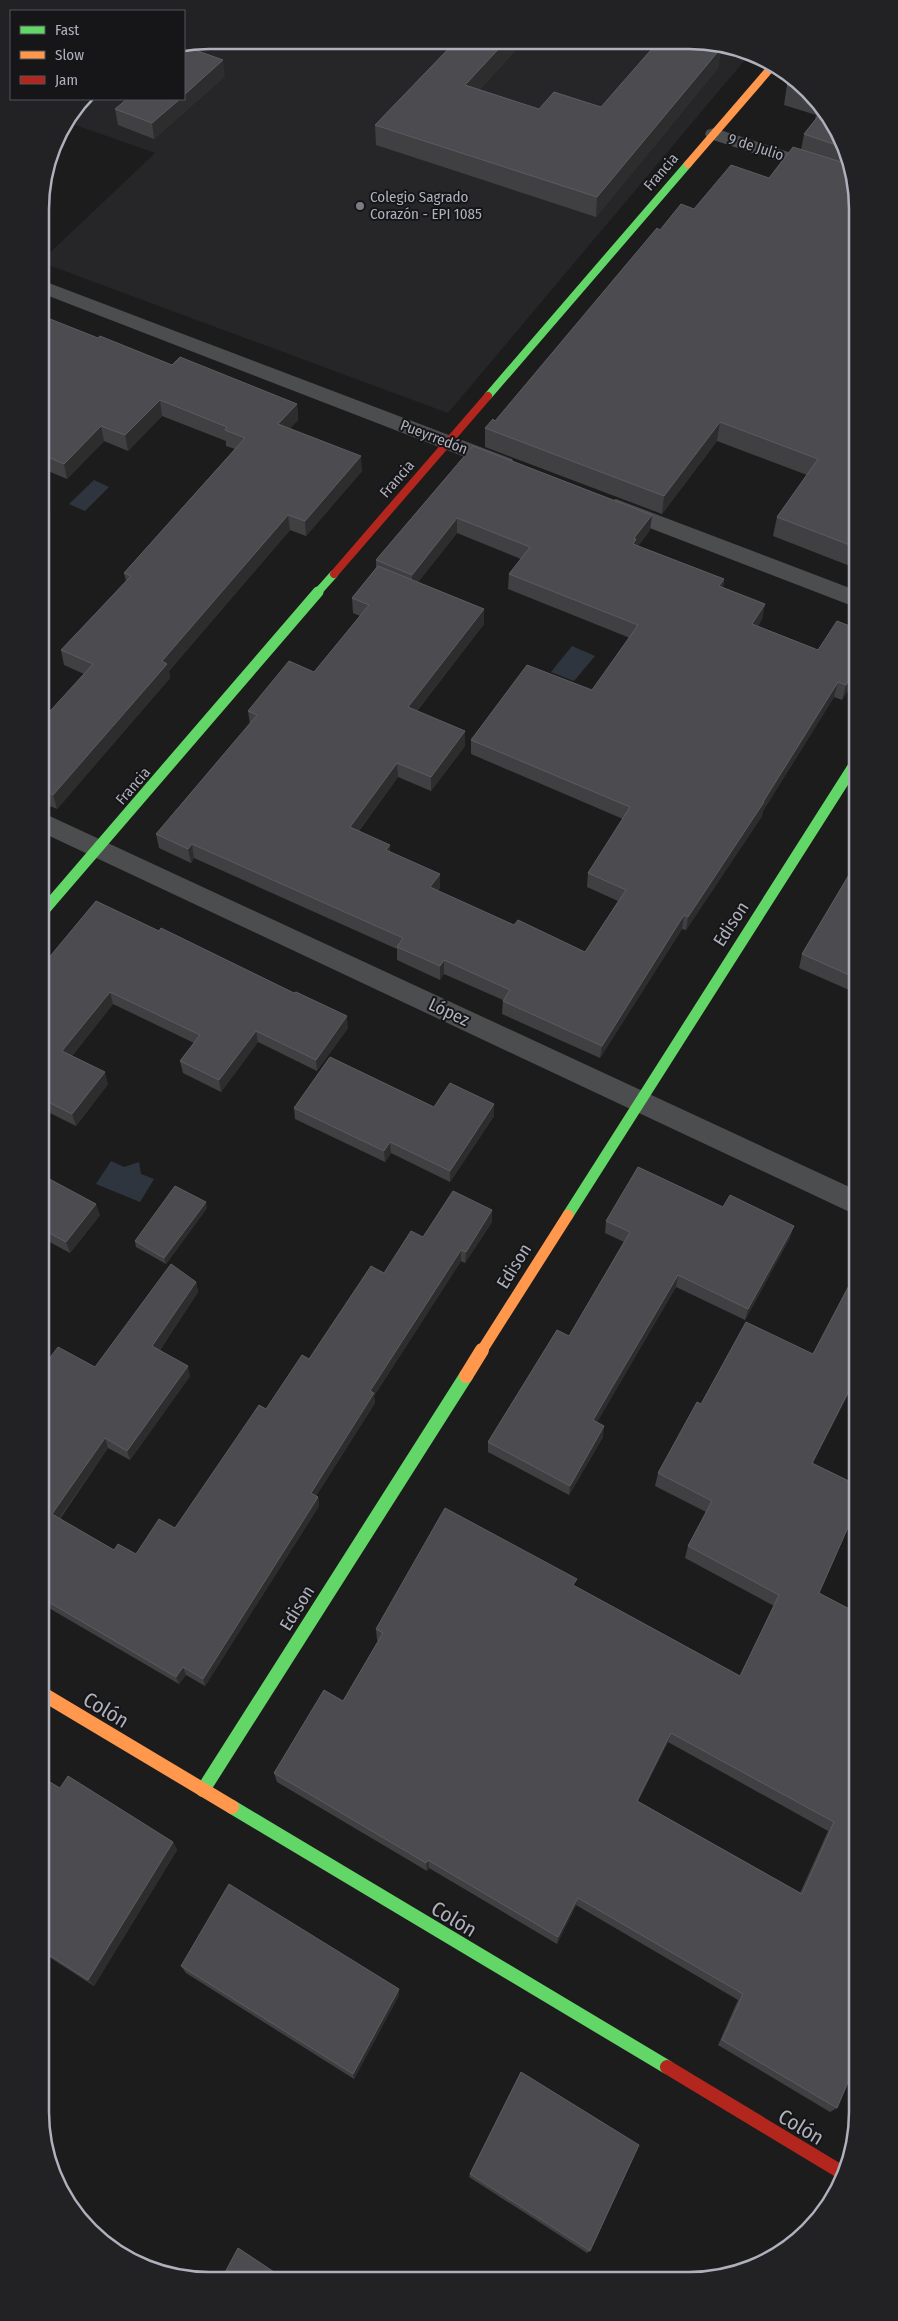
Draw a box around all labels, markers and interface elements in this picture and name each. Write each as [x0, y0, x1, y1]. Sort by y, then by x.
legend [10, 10, 185, 100]
text: Fast [55, 21, 79, 39]
text: Slow [55, 46, 84, 64]
text: Jam [55, 71, 78, 89]
street label: 9 de Julio [726, 130, 786, 164]
street label: Francia [640, 150, 682, 194]
place label: Colegio Sagrado Corazón - EPI 1085 [370, 188, 482, 223]
marker: Colegio Sagrado Corazón - EPI 1085 [354, 200, 366, 212]
street label: Pueyrredón [398, 416, 470, 458]
street label: Francia [376, 457, 418, 501]
street label: Francia [112, 764, 154, 808]
street label: Edison [708, 898, 754, 950]
street label: López [425, 993, 473, 1031]
street label: Edison [492, 1239, 536, 1293]
street label: Edison [275, 1581, 319, 1635]
street label: Colón [78, 1686, 134, 1734]
street label: Colón [426, 1895, 482, 1943]
street label: Colón [773, 2103, 829, 2151]

